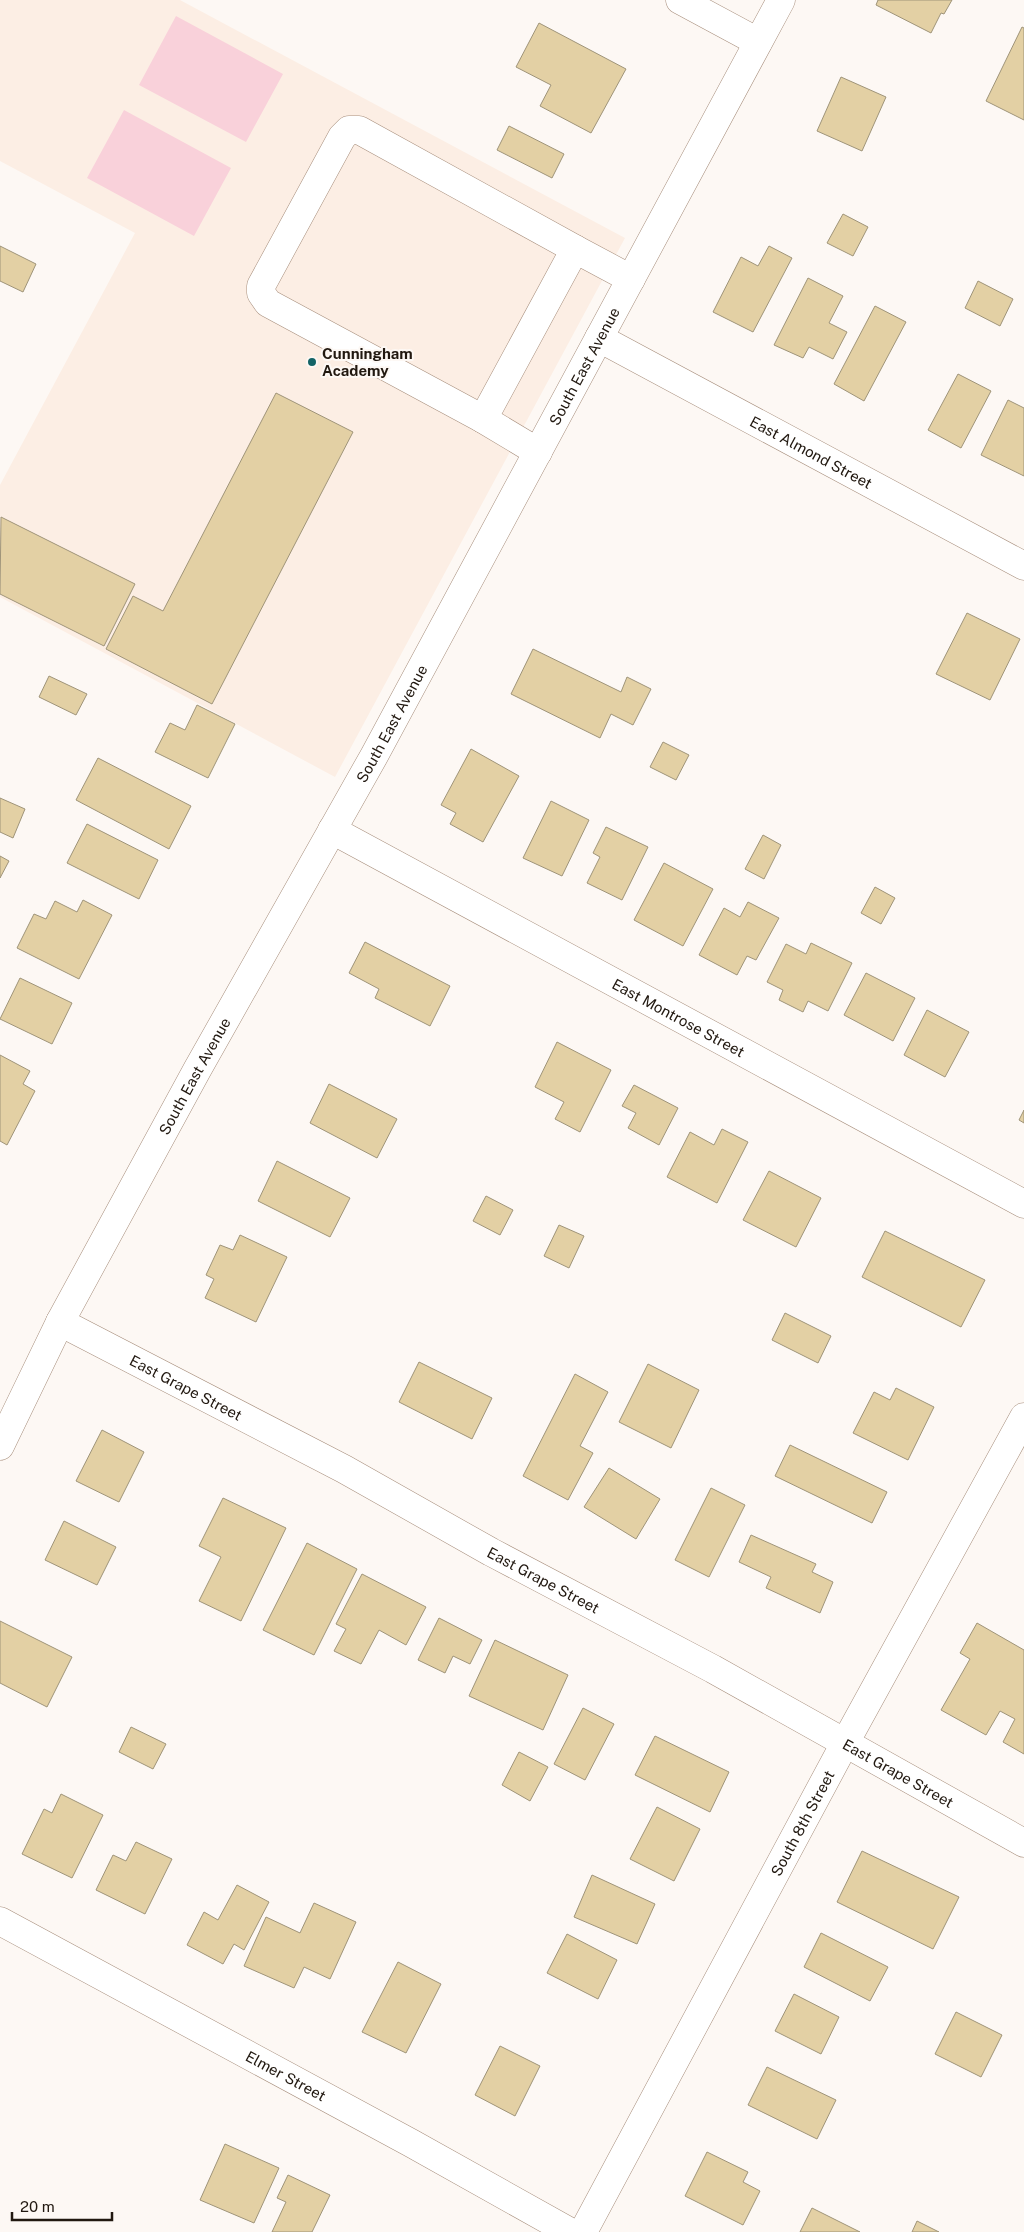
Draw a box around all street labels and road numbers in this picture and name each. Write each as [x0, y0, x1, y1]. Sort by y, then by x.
street label: South East Avenue [545, 304, 623, 428]
street label: East Almond Street [747, 412, 875, 492]
street label: South East Avenue [353, 662, 430, 785]
street label: East Montrose Street [610, 975, 748, 1060]
street label: South East Avenue [155, 1014, 233, 1138]
street label: East Grape Street [127, 1351, 245, 1423]
street label: East Grape Street [485, 1543, 603, 1616]
street label: East Grape Street [840, 1735, 957, 1811]
street label: South 8th Street [767, 1767, 837, 1879]
street label: Elmer Street [243, 2047, 329, 2104]

